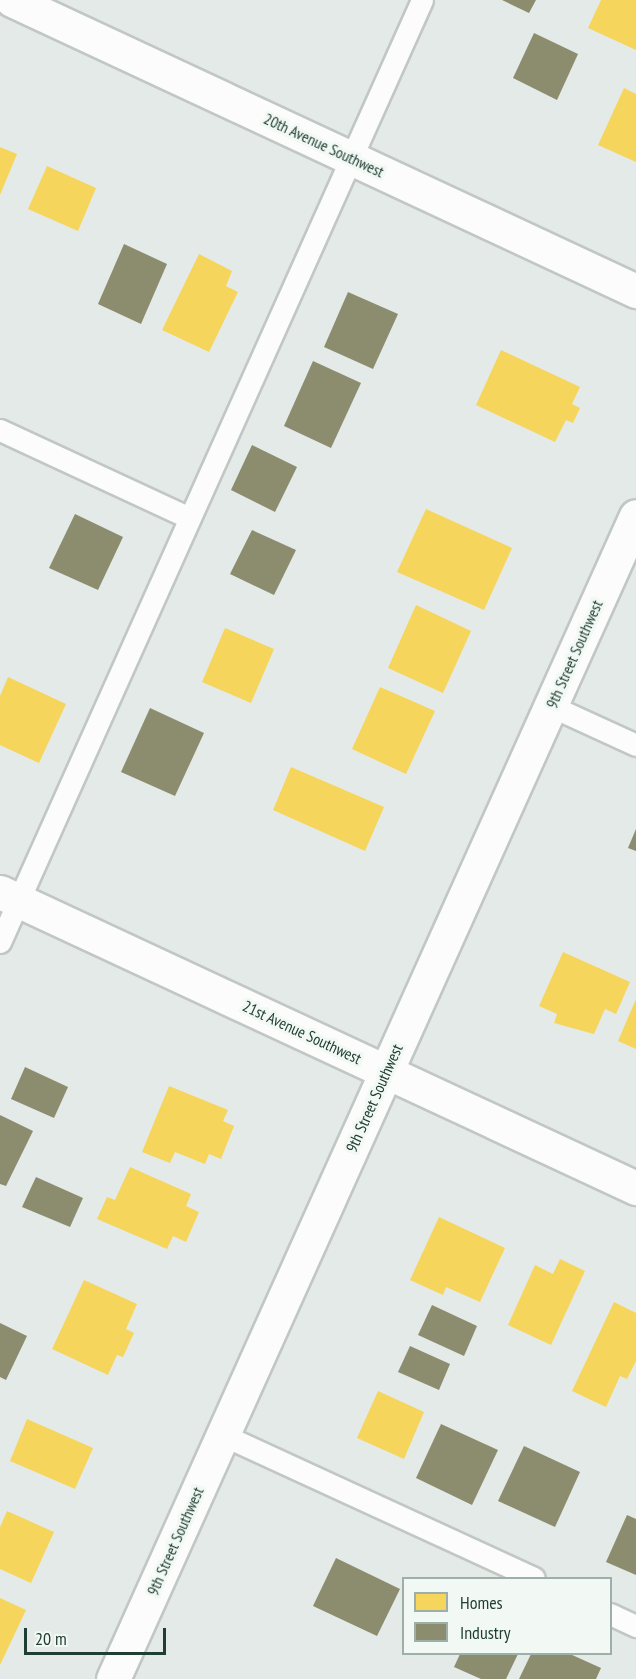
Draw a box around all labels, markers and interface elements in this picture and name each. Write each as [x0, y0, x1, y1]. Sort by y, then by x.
street label: 20th Avenue Southwest [261, 109, 387, 181]
street label: 9th Street Southwest [542, 597, 606, 711]
street label: 21st Avenue Southwest [239, 996, 365, 1068]
street label: 9th Street Southwest [342, 1041, 406, 1155]
street label: 9th Street Southwest [143, 1484, 207, 1598]
legend [402, 1577, 612, 1655]
text: Homes [460, 1591, 503, 1614]
scale bar [27, 1616, 170, 1654]
text: Industry [460, 1621, 510, 1644]
text: 20 m [35, 1627, 67, 1650]

